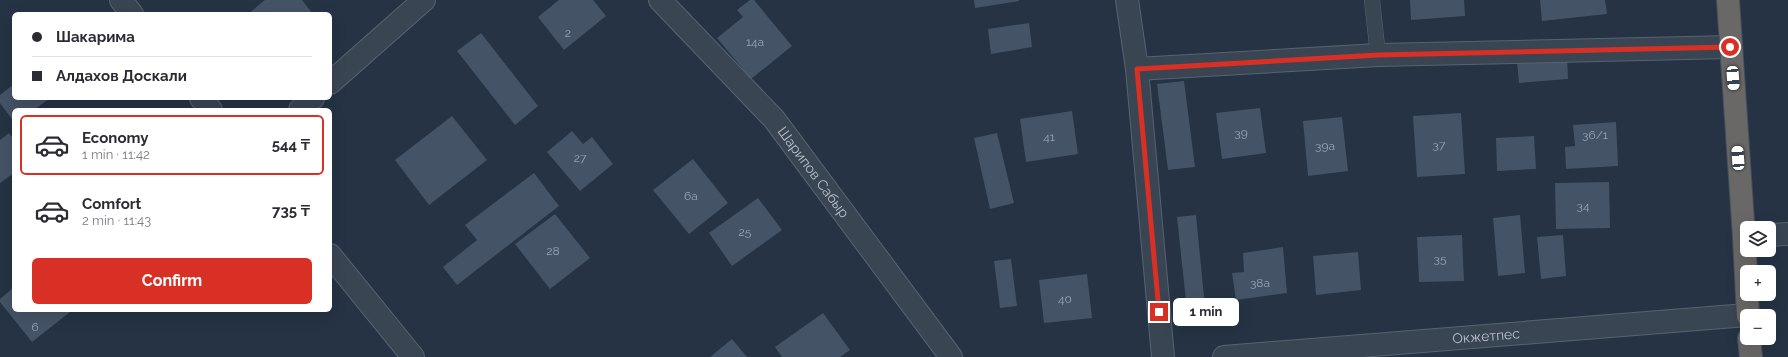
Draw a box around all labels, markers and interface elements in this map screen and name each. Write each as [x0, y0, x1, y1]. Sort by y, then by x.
house number: 2 [565, 26, 571, 40]
text: Шакарима [56, 28, 135, 46]
house number: 14а [746, 35, 764, 49]
route start [1721, 38, 1739, 56]
car [1726, 66, 1740, 90]
text: Алдахов Доскали [56, 67, 187, 85]
street label: Шарипов Сабыр [775, 124, 853, 221]
house number: 39 [1234, 126, 1248, 140]
icon: car [34, 127, 70, 163]
house number: 36/1 [1582, 128, 1608, 142]
text: Economy [82, 129, 149, 147]
house number: 41 [1043, 130, 1055, 144]
text: 544 ₸ [272, 136, 310, 154]
house number: 37 [1433, 138, 1446, 152]
house number: 39а [1315, 139, 1335, 153]
car [1731, 146, 1745, 170]
text: 1 min · 11:42 [82, 147, 150, 162]
house number: 27 [574, 151, 587, 165]
house number: 6а [684, 189, 698, 203]
icon: car [34, 193, 70, 229]
text: Comfort [82, 195, 141, 213]
house number: 34 [1577, 199, 1590, 213]
text: 735 ₸ [272, 202, 310, 220]
text: 2 min · 11:43 [82, 213, 151, 228]
map controls [1740, 221, 1776, 345]
button: layers [1740, 221, 1776, 257]
house number: 25 [739, 225, 752, 239]
house number: 28 [546, 244, 560, 258]
house number: 35 [1434, 252, 1447, 266]
button: Confirm [32, 258, 312, 304]
button: + [1740, 265, 1776, 301]
house number: 38а [1250, 276, 1270, 290]
house number: 40 [1058, 292, 1072, 306]
callout: 1 min [1173, 298, 1239, 326]
route end [1150, 303, 1168, 321]
text: 1 min [1190, 304, 1222, 319]
button: − [1740, 309, 1776, 345]
house number: 6 [31, 320, 39, 334]
street label: Окжетпес [1452, 325, 1521, 347]

